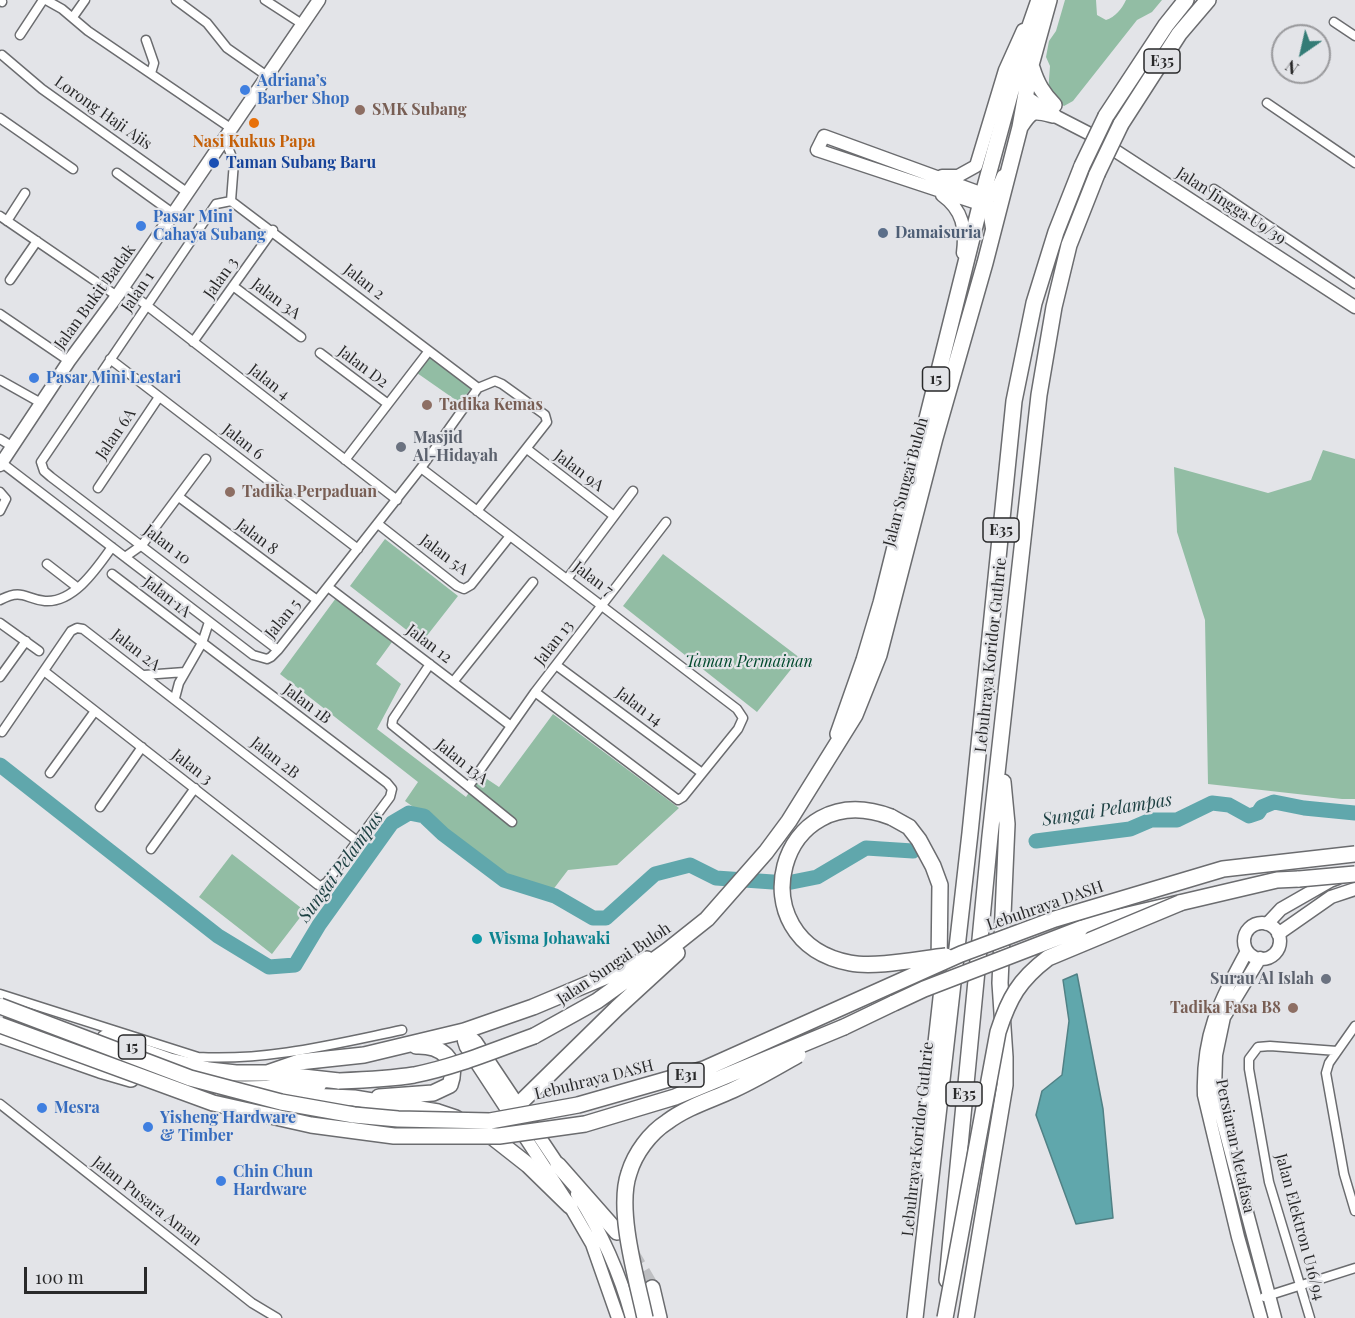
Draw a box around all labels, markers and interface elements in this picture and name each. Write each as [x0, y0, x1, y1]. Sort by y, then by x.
north arrow [1271, 24, 1331, 84]
road number: E35 [1144, 49, 1180, 73]
text: N [1281, 56, 1302, 80]
place label: Adriana’s Barber Shop [257, 71, 349, 109]
street label: Lorong Haji Ajis [51, 72, 155, 154]
marker: Adriana’s Barber Shop [238, 83, 252, 97]
place label: SMK Subang [372, 100, 467, 120]
marker: SMK Subang [353, 103, 367, 117]
marker: Nasi Kukus Papa [247, 116, 261, 130]
place label: Nasi Kukus Papa [192, 132, 316, 152]
place label: Taman Subang Baru [226, 153, 376, 173]
marker: Taman Subang Baru [207, 156, 221, 170]
street label: Jalan Jingga U9/39 [1173, 163, 1289, 249]
place label: Pasar Mini Cahaya Subang [153, 207, 266, 245]
marker: Pasar Mini Cahaya Subang [134, 219, 148, 233]
place label: Damaisuria [895, 223, 981, 243]
marker: Damaisuria [876, 226, 890, 240]
street label: Jalan Bukit Badak [50, 241, 140, 353]
street label: Jalan 3 [200, 254, 242, 302]
street label: Jalan 2 [340, 260, 388, 304]
street label: Jalan 1 [118, 268, 158, 316]
street label: Jalan 3A [248, 274, 304, 324]
street label: Jalan D2 [334, 342, 392, 392]
street label: Jalan 4 [245, 360, 293, 404]
road number: 15 [922, 367, 950, 391]
place label: Pasar Mini Lestari [46, 368, 181, 388]
marker: Pasar Mini Lestari [27, 371, 41, 385]
place label: Tadika Kemas [439, 395, 543, 415]
marker: Tadika Kemas [420, 398, 434, 412]
street label: Jalan 6A [92, 405, 140, 463]
street label: Jalan Sungai Buloh [880, 415, 932, 549]
street label: Jalan 6 [218, 420, 268, 464]
place label: Masjid Al-Hidayah [413, 428, 498, 466]
marker: Masjid Al-Hidayah [394, 440, 408, 454]
street label: Jalan 9A [550, 446, 608, 496]
place label: Tadika Perpaduan [242, 482, 377, 502]
marker: Tadika Perpaduan [223, 485, 237, 499]
street label: Jalan 8 [232, 515, 282, 559]
road number: E35 [983, 518, 1019, 542]
street label: Jalan 10 [139, 521, 195, 569]
street label: Jalan 5A [416, 531, 472, 579]
street label: Lebuhraya Koridor Guthrie [971, 557, 1011, 753]
street label: Jalan 7 [569, 558, 617, 600]
street label: Jalan 1A [139, 573, 195, 621]
street label: Jalan 5 [261, 595, 305, 643]
street label: Jalan 13 [530, 617, 578, 669]
street label: Jalan 12 [402, 621, 456, 667]
street label: Jalan 2A [108, 625, 164, 675]
park label: Taman Permainan [685, 652, 813, 672]
street label: Jalan 1B [279, 680, 335, 728]
street label: Jalan 14 [612, 683, 666, 731]
street label: Jalan 2B [247, 733, 303, 783]
street label: Jalan 13A [432, 735, 492, 789]
street label: Jalan 3 [168, 745, 216, 789]
water label: Sungai Pelampas [1040, 789, 1174, 831]
water label: Sungai Pelampas [294, 807, 388, 927]
street label: Lebuhraya DASH [984, 877, 1106, 935]
street label: Jalan Sungai Buloh [554, 919, 674, 1009]
place label: Wisma Johawaki [489, 929, 610, 949]
marker: Wisma Johawaki [470, 932, 484, 946]
place label: Surau Al Islah [1210, 969, 1314, 989]
marker: Surau Al Islah [1319, 972, 1333, 986]
place label: Tadika Fasa B8 [1170, 998, 1281, 1018]
marker: Tadika Fasa B8 [1286, 1001, 1300, 1015]
road number: 15 [118, 1035, 146, 1059]
street label: Lebuhraya Koridor Guthrie [898, 1041, 938, 1237]
street label: Lebuhraya DASH [532, 1056, 656, 1104]
road number: E31 [668, 1063, 704, 1087]
street label: Persiaran Metafasa [1211, 1077, 1259, 1215]
road number: E35 [946, 1082, 982, 1106]
place label: Mesra [54, 1098, 100, 1118]
marker: Mesra [35, 1101, 49, 1115]
place label: Yisheng Hardware & Timber [160, 1108, 296, 1146]
marker: Yisheng Hardware & Timber [141, 1120, 155, 1134]
street label: Jalan Elektron U16/94 [1271, 1151, 1329, 1303]
street label: Jalan Pusara Aman [88, 1152, 206, 1250]
place label: Chin Chun Hardware [233, 1162, 313, 1200]
marker: Chin Chun Hardware [214, 1174, 228, 1188]
scale bar [27, 1255, 150, 1293]
text: 100 m [35, 1265, 84, 1289]

